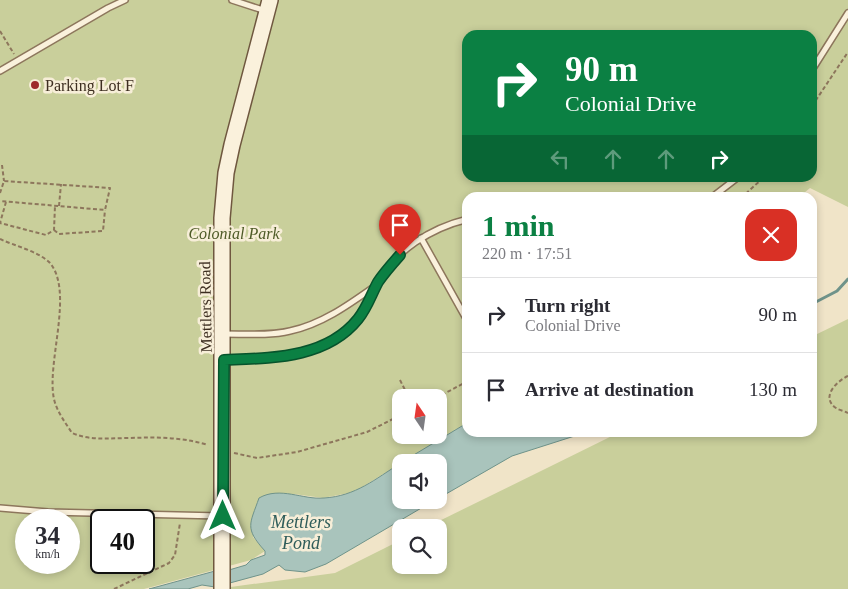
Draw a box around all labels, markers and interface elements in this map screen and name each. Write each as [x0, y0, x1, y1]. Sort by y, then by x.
icon: right [482, 50, 547, 115]
text: 90 m [565, 50, 638, 89]
place label: Parking Lot F [45, 77, 134, 95]
marker: Parking Lot F [29, 79, 41, 91]
text: Colonial Drive [565, 91, 696, 116]
icon: left [546, 145, 574, 173]
icon: ahead [599, 145, 627, 173]
icon: ahead [652, 145, 680, 173]
icon: right [705, 145, 733, 173]
pin [379, 204, 421, 255]
text: 1 min [482, 209, 555, 242]
button: close [745, 209, 797, 261]
icon: arrive [386, 211, 414, 239]
park label: Colonial Park [188, 225, 280, 242]
text: 220 m · 17:51 [482, 245, 572, 262]
street label: Mettlers Road [196, 261, 215, 353]
text: Turn right [525, 295, 610, 316]
icon: right [482, 301, 510, 329]
text: 90 m [758, 304, 797, 325]
text: Colonial Drive [525, 317, 621, 334]
icon: arrive [482, 376, 510, 404]
text: Arrive at destination [525, 379, 694, 400]
text: 130 m [749, 379, 797, 400]
north arrow [392, 389, 448, 444]
map controls [392, 389, 447, 574]
button: sound [392, 454, 447, 509]
position arrow [196, 489, 248, 541]
speed limit sign: 40 [90, 509, 155, 574]
water label: Mettlers Pond [270, 512, 331, 553]
button: search [392, 519, 447, 574]
text: 34 [35, 522, 60, 549]
text: km/h [35, 547, 60, 561]

